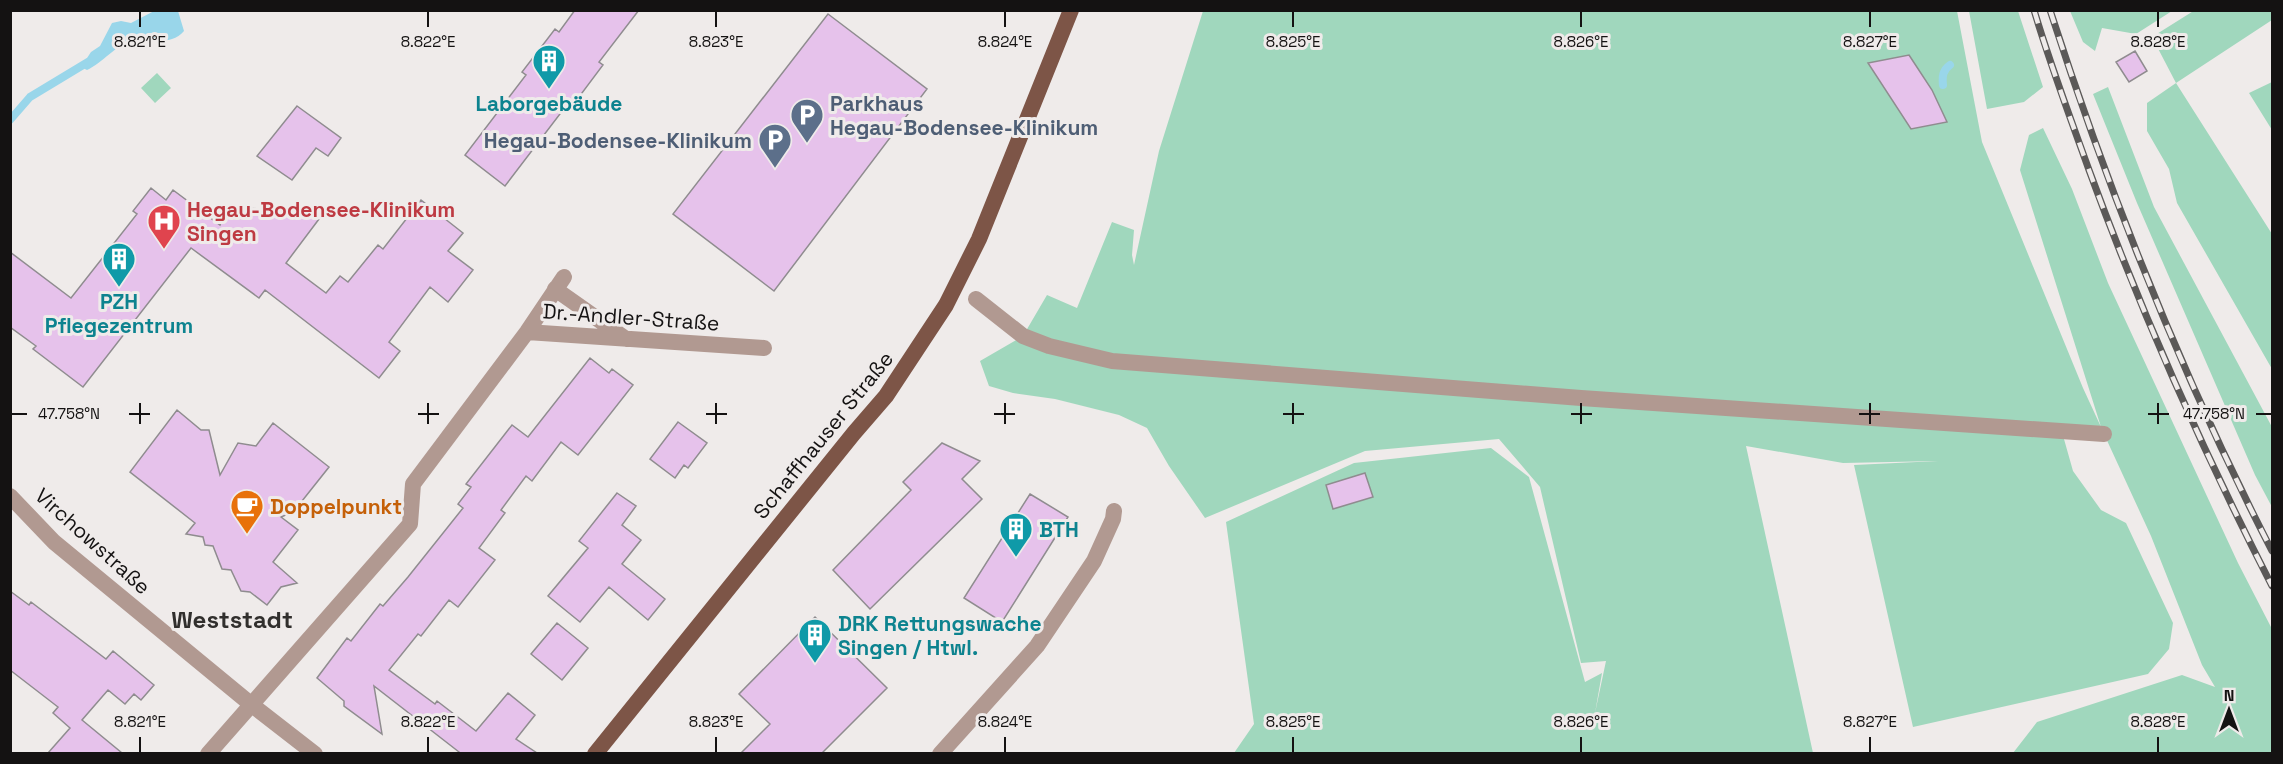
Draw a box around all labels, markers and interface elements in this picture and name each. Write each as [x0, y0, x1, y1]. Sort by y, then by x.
text: 8.821°E [114, 32, 166, 51]
text: 8.822°E [401, 32, 455, 51]
text: 8.823°E [689, 32, 743, 51]
text: 8.824°E [978, 32, 1032, 51]
text: 8.825°E [1266, 32, 1320, 51]
text: 8.826°E [1554, 32, 1608, 51]
text: 8.827°E [1843, 32, 1897, 51]
text: 8.828°E [2130, 32, 2186, 51]
building icon: Laborgebäude [531, 43, 567, 90]
place label: Laborgebäude [476, 90, 622, 117]
place label: Parkhaus Hegau-Bodensee-Klinikum [830, 90, 1098, 141]
parking icon: Parkhaus Hegau-Bodensee-Klinikum [789, 97, 825, 144]
parking icon: Hegau-Bodensee-Klinikum [757, 122, 793, 169]
place label: Hegau-Bodensee-Klinikum [484, 127, 752, 154]
place label: Hegau-Bodensee-Klinikum Singen [187, 196, 455, 247]
hospital icon: Hegau-Bodensee-Klinikum Singen [146, 203, 182, 250]
building icon: PZH Pflegezentrum [101, 241, 137, 288]
place label: PZH Pflegezentrum [45, 288, 193, 339]
street label: Dr.-Andler-Straße [542, 297, 720, 337]
street label: Schaffhauser Straße [747, 346, 899, 524]
text: 47.758°N [38, 404, 100, 423]
text: 47.758°N [2183, 404, 2245, 423]
street label: Virchowstraße [30, 482, 156, 600]
cafe icon: Doppelpunkt [229, 488, 265, 535]
place label: Doppelpunkt [270, 493, 402, 520]
building icon: BTH [998, 511, 1034, 558]
place label: BTH [1039, 516, 1079, 543]
district label: Weststadt [171, 604, 293, 635]
place label: DRK Rettungswache Singen / Htwl. [838, 610, 1042, 661]
building icon: DRK Rettungswache Singen / Htwl. [797, 617, 833, 664]
north arrow [2199, 680, 2259, 740]
text: N [2224, 685, 2234, 706]
text: 8.821°E [114, 712, 166, 731]
text: 8.822°E [401, 712, 455, 731]
text: 8.823°E [689, 712, 743, 731]
text: 8.824°E [978, 712, 1032, 731]
text: 8.825°E [1266, 712, 1320, 731]
text: 8.826°E [1554, 712, 1608, 731]
text: 8.827°E [1843, 712, 1897, 731]
text: 8.828°E [2130, 712, 2186, 731]

